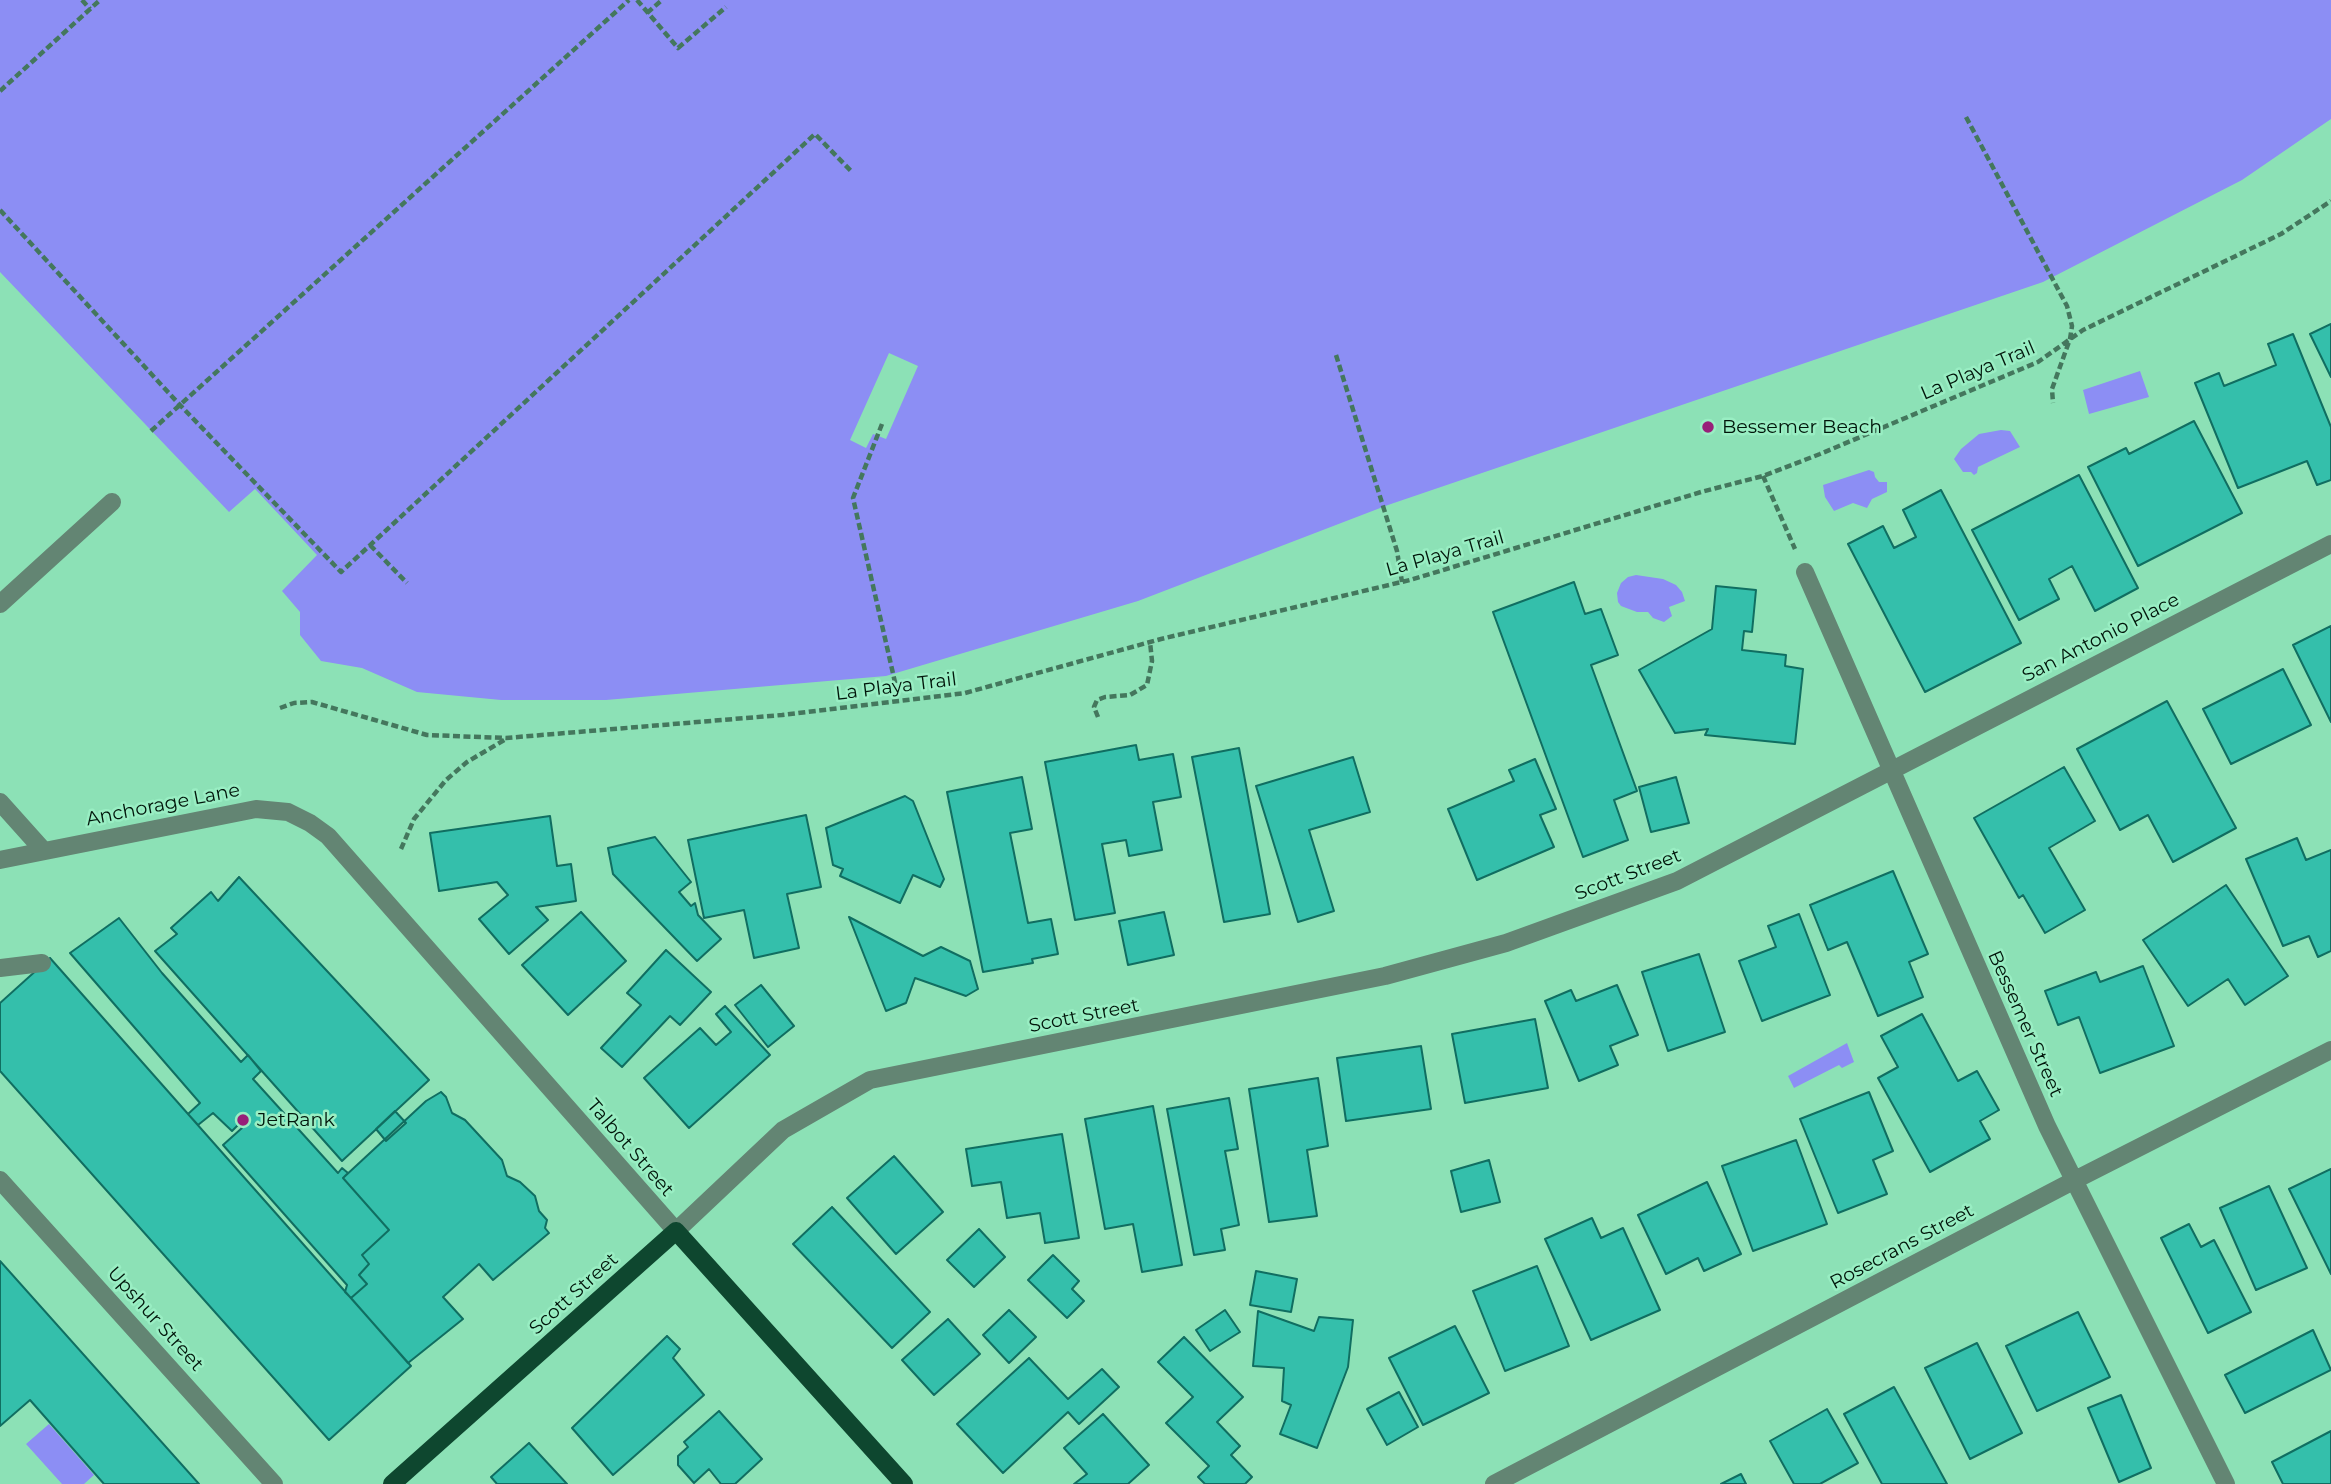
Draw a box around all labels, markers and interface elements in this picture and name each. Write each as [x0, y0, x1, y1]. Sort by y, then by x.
street label: La Playa Trail [1917, 337, 2039, 405]
place label: Bessemer Beach [1722, 416, 1882, 438]
marker: Bessemer Beach [1700, 419, 1716, 435]
street label: La Playa Trail [1383, 526, 1507, 582]
street label: San Antonio Place [2019, 589, 2183, 687]
street label: La Playa Trail [834, 668, 958, 706]
street label: Anchorage Lane [84, 779, 242, 831]
street label: Scott Street [1572, 844, 1684, 906]
street label: Bessemer Street [1983, 947, 2067, 1101]
street label: Scott Street [1027, 994, 1141, 1038]
street label: Talbot Street [582, 1095, 678, 1201]
place label: JetRank [257, 1109, 335, 1131]
marker: JetRank [235, 1112, 251, 1128]
street label: Rosecrans Street [1826, 1199, 1978, 1295]
street label: Scott Street [525, 1248, 623, 1340]
street label: Upshur Street [102, 1262, 208, 1376]

